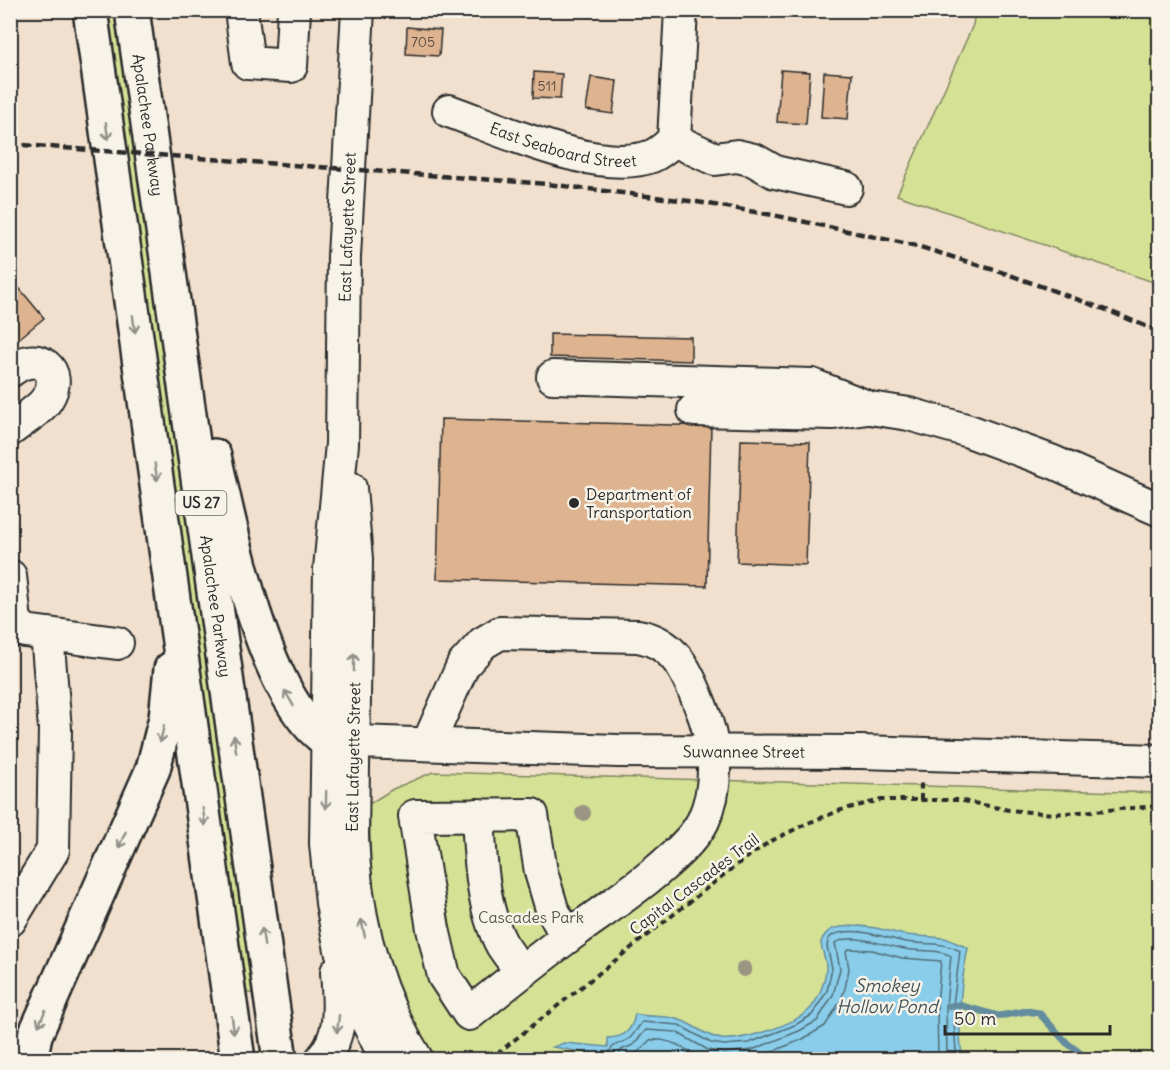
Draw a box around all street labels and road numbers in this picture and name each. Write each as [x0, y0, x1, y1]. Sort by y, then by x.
street label: Apalachee Parkway [128, 52, 168, 197]
street label: East Seaboard Street [487, 118, 638, 171]
street label: East Lafayette Street [334, 151, 360, 302]
road number: US 27 [176, 491, 226, 515]
street label: Apalachee Parkway [196, 534, 236, 679]
street label: East Lafayette Street [342, 681, 364, 832]
street label: Suwannee Street [683, 741, 806, 762]
street label: Capital Cascades Trail [625, 829, 763, 939]

